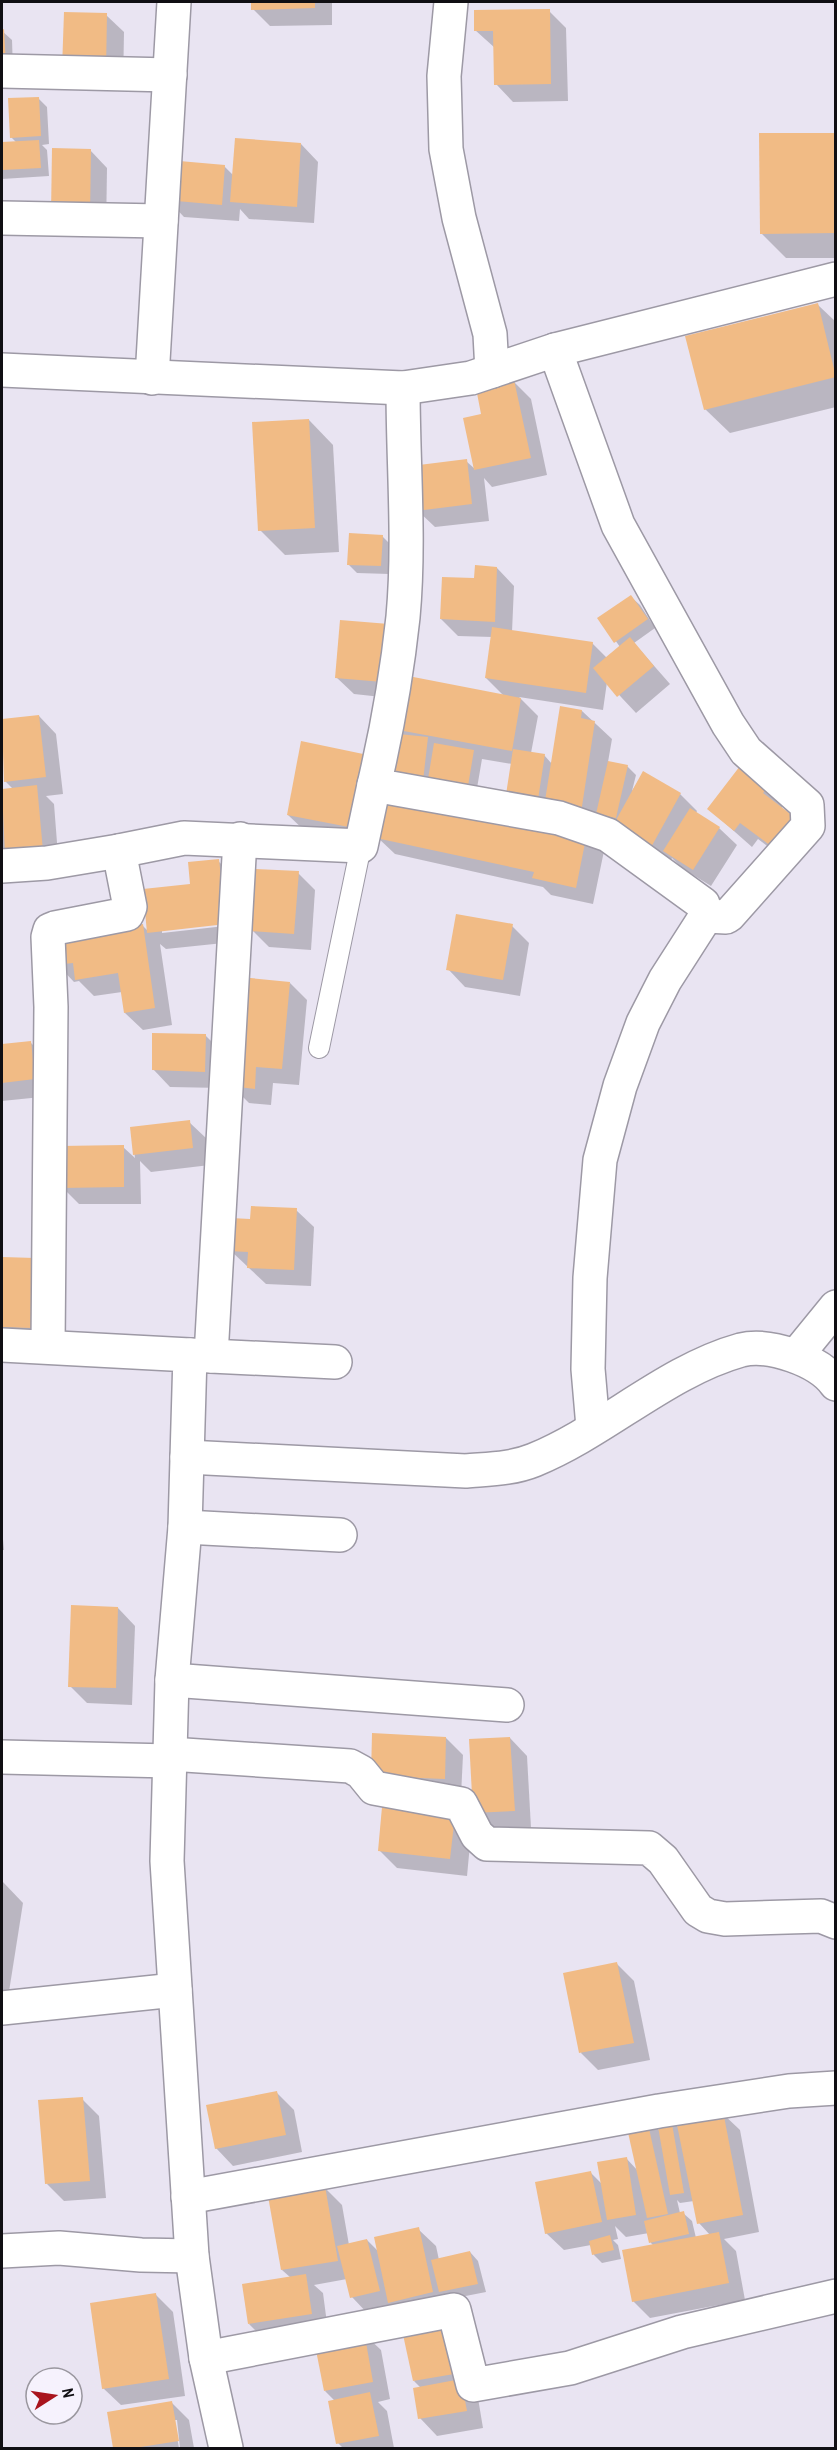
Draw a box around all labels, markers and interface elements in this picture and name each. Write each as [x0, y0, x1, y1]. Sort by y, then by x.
north arrow [24, 2366, 84, 2426]
text: N [57, 2386, 80, 2400]

